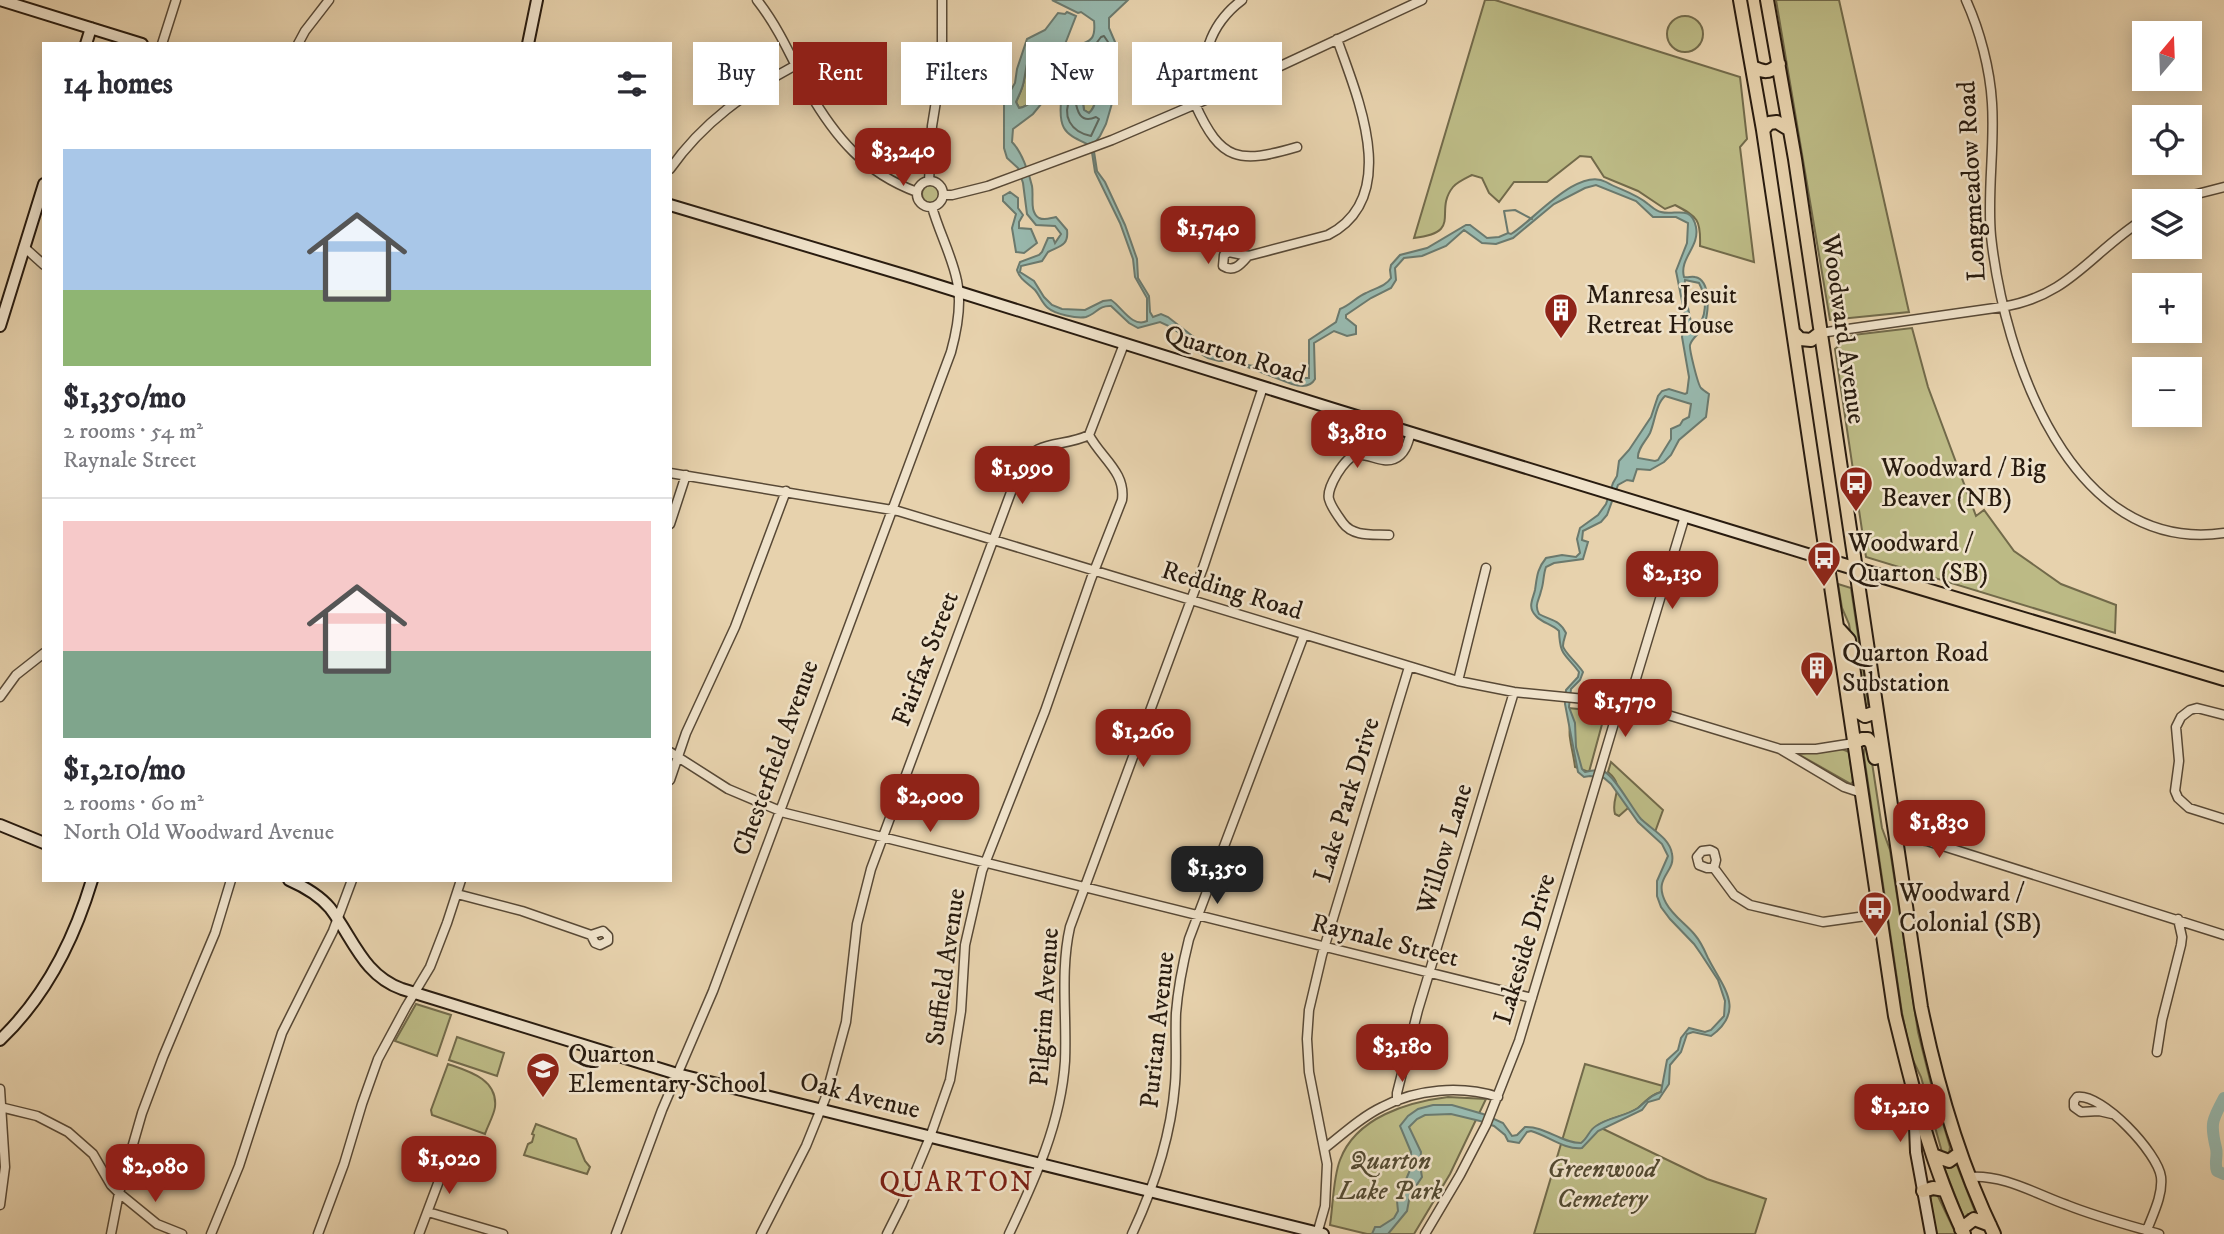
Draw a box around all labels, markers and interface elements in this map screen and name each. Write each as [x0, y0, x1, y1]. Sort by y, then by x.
north arrow [2132, 21, 2202, 91]
map controls [2132, 21, 2202, 427]
chip: Buy [693, 42, 779, 105]
chip: Rent [793, 42, 887, 105]
chip: Filters [901, 42, 1012, 105]
chip: New [1026, 42, 1118, 105]
chip: Apartment [1132, 42, 1282, 105]
icon: filters [613, 65, 651, 103]
text: 14 homes [63, 66, 173, 103]
street label: Longmeadow Road [1950, 80, 1994, 282]
button: locate [2132, 105, 2202, 175]
pin: $3,240 [846, 128, 960, 188]
text: $3,240 [871, 136, 935, 165]
button: layers [2132, 189, 2202, 259]
icon: home [294, 194, 420, 320]
pin: $1,740 [1151, 206, 1265, 266]
text: $1,740 [1176, 214, 1240, 243]
street label: Woodward Avenue [1813, 231, 1873, 426]
button: + [2132, 273, 2202, 343]
place label: Manresa Jesuit Retreat House [1586, 279, 1737, 342]
building icon: Manresa Jesuit Retreat House [1542, 291, 1580, 340]
street label: Quarton Road [1160, 318, 1310, 392]
button: − [2132, 357, 2202, 427]
text: $1,350/mo [63, 380, 186, 417]
pin: $3,810 [1300, 410, 1414, 470]
text: 2 rooms · 54 m² [63, 417, 203, 446]
text: $3,810 [1327, 418, 1387, 447]
text: Raynale Street [63, 446, 196, 475]
pin: $1,990 [965, 447, 1079, 506]
place label: Woodward / Big Beaver (NB) [1880, 452, 2046, 515]
text: $1,990 [991, 454, 1053, 483]
bus stop icon: Woodward / Big Beaver (NB) [1837, 464, 1875, 513]
place label: Woodward / Quarton (SB) [1847, 527, 1988, 590]
bus stop icon: Woodward / Quarton (SB) [1805, 539, 1843, 588]
pin: $2,130 [1615, 552, 1729, 611]
street label: Redding Road [1157, 554, 1307, 628]
text: $2,130 [1642, 559, 1702, 588]
icon: home [294, 566, 420, 692]
street label: Fairfax Street [885, 587, 967, 731]
place label: Quarton Road Substation [1842, 637, 1989, 700]
building icon: Quarton Road Substation [1798, 649, 1836, 698]
street label: Chesterfield Avenue [725, 656, 827, 860]
pin: $1,770 [1568, 680, 1682, 739]
text: $1,770 [1594, 687, 1656, 716]
pin: $1,260 [1086, 710, 1200, 769]
street label: Lake Park Drive [1306, 713, 1388, 887]
text: $1,260 [1112, 717, 1174, 746]
text: $1,210/mo [63, 752, 185, 789]
pin: $2,000 [873, 774, 987, 834]
street label: Willow Lane [1409, 780, 1480, 919]
text: $2,000 [896, 782, 964, 811]
text: 2 rooms · 60 m² [63, 789, 204, 818]
pin: $1,830 [1882, 800, 1996, 860]
text: $1,830 [1909, 808, 1969, 837]
text: North Old Woodward Avenue [63, 818, 334, 847]
pin: $1,350 [1160, 846, 1274, 906]
text: $1,350 [1187, 854, 1247, 883]
street label: Lakeside Drive [1486, 870, 1564, 1028]
place label: Woodward / Colonial (SB) [1898, 877, 2041, 940]
street label: Suffield Avenue [919, 886, 973, 1048]
bus stop icon: Woodward / Colonial (SB) [1856, 889, 1894, 938]
street label: Raynale Street [1308, 907, 1462, 975]
street label: Pilgrim Avenue [1023, 927, 1067, 1087]
street label: Puritan Avenue [1133, 950, 1183, 1110]
pin: $3,180 [1345, 1024, 1459, 1084]
text: $3,180 [1372, 1032, 1432, 1061]
place label: Quarton Elementary School [568, 1038, 767, 1101]
school or university icon: Quarton Elementary School [524, 1050, 562, 1099]
street label: Oak Avenue [796, 1065, 924, 1127]
pin: $1,210 [1843, 1084, 1957, 1144]
text: $1,210 [1870, 1092, 1930, 1121]
pin: $1,020 [392, 1136, 506, 1196]
pin: $2,080 [98, 1144, 212, 1204]
text: $1,020 [417, 1144, 481, 1173]
park label: Quarton Lake Park [1336, 1145, 1443, 1208]
text: $2,080 [122, 1152, 188, 1181]
park label: Greenwood Cemetery [1547, 1153, 1660, 1216]
district label: QUARTON [879, 1165, 1035, 1200]

